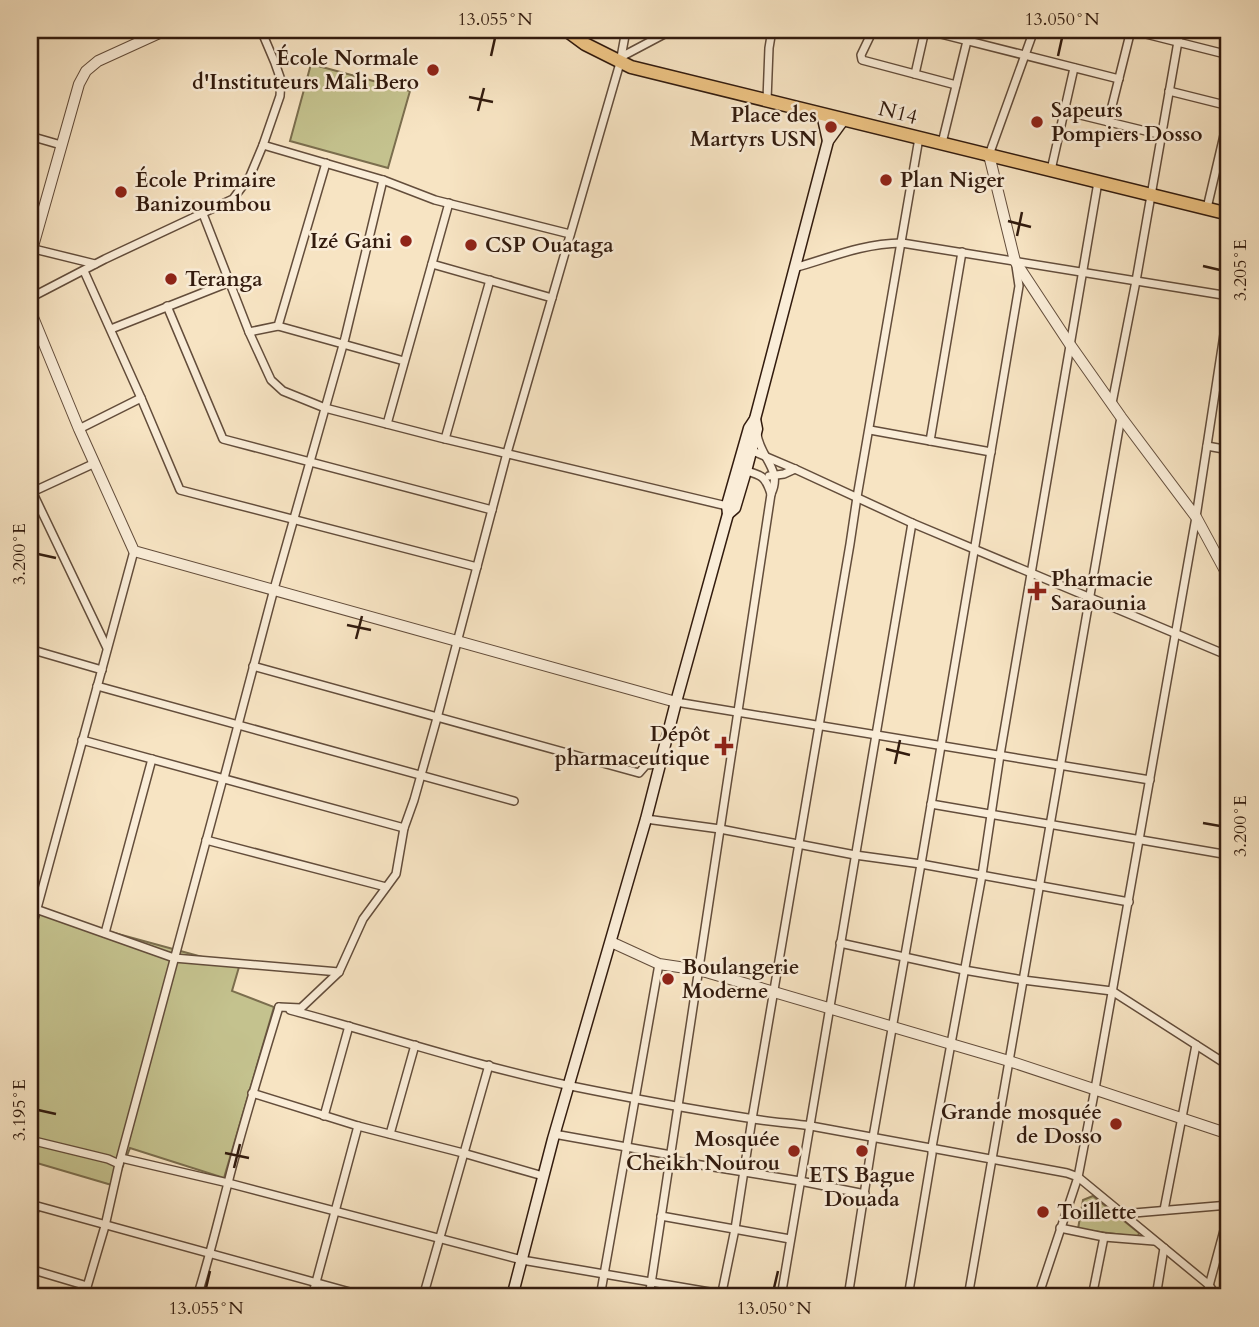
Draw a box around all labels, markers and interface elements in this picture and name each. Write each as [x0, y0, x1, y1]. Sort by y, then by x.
text: 13.055°N [457, 7, 533, 32]
text: 13.050°N [1024, 7, 1100, 32]
place label: École Normale d'Instituteurs Mali Bero [192, 44, 419, 97]
marker: École Normale d'Instituteurs Mali Bero [425, 62, 441, 78]
street label: N14 [875, 94, 921, 132]
place label: Sapeurs Pompiers Dosso [1051, 96, 1202, 149]
place label: Place des Martyrs USN [690, 101, 817, 154]
marker: Sapeurs Pompiers Dosso [1029, 114, 1045, 130]
marker: Place des Martyrs USN [823, 119, 839, 135]
place label: École Primaire Banizoumbou [135, 166, 276, 219]
place label: Plan Niger [900, 166, 1005, 195]
marker: Plan Niger [878, 172, 894, 188]
marker: École Primaire Banizoumbou [113, 184, 129, 200]
place label: Izé Gani [310, 227, 392, 256]
place label: CSP Ouataga [485, 231, 614, 260]
marker: Izé Gani [398, 233, 414, 249]
marker: CSP Ouataga [463, 237, 479, 253]
text: 3.205°E [1228, 239, 1253, 301]
place label: Teranga [185, 265, 263, 294]
marker: Teranga [163, 271, 179, 287]
text: 3.200°E [7, 523, 32, 585]
place label: Pharmacie Saraounia [1051, 565, 1153, 618]
marker: Pharmacie Saraounia [1029, 583, 1045, 599]
place label: Dépôt pharmaceutique [555, 720, 711, 773]
marker: Dépôt pharmaceutique [716, 738, 732, 754]
text: 3.200°E [1228, 795, 1253, 857]
place label: Boulangerie Moderne [682, 953, 799, 1006]
marker: Boulangerie Moderne [660, 971, 676, 987]
text: 3.195°E [7, 1079, 32, 1141]
place label: Grande mosquée de Dosso [941, 1098, 1102, 1151]
marker: Grande mosquée de Dosso [1108, 1116, 1124, 1132]
place label: Mosquée Cheikh Nourou [626, 1125, 780, 1178]
marker: Mosquée Cheikh Nourou [786, 1143, 802, 1159]
marker: ETS Bague Douada [854, 1143, 870, 1159]
place label: ETS Bague Douada [809, 1161, 915, 1214]
place label: Toillette [1057, 1198, 1137, 1227]
marker: Toillette [1035, 1204, 1051, 1220]
text: 13.055°N [168, 1296, 244, 1321]
text: 13.050°N [736, 1296, 812, 1321]

